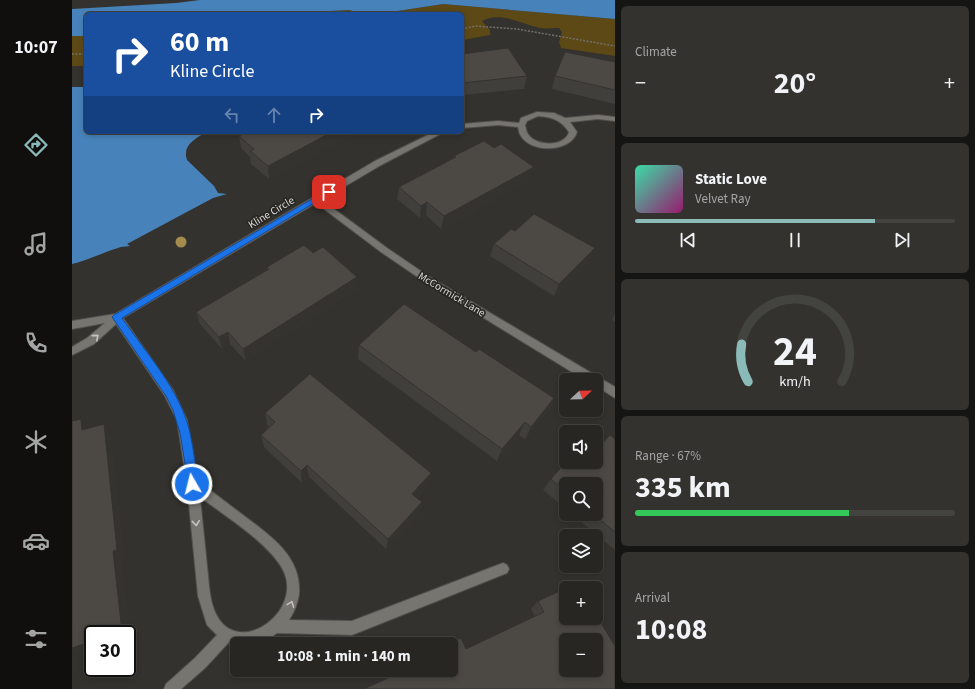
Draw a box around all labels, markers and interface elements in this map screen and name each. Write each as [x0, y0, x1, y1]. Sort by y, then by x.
text: 60 m [170, 22, 229, 62]
icon: right [104, 28, 156, 80]
text: 10:07 [14, 35, 58, 60]
text: Climate [635, 43, 677, 61]
text: Kline Circle [170, 59, 254, 84]
text: 20° [774, 62, 816, 105]
text: − [635, 67, 646, 99]
text: + [944, 67, 955, 99]
icon: left [221, 104, 243, 126]
icon: ahead [263, 104, 285, 126]
icon: right [305, 104, 327, 126]
icon: directions [22, 131, 50, 159]
text: Static Love [695, 169, 767, 190]
pin [312, 175, 346, 209]
icon: arrive [318, 181, 340, 203]
text: Velvet Ray [695, 190, 751, 208]
street label: Kline Circle [245, 192, 298, 232]
icon: previous [677, 229, 699, 251]
icon: pause [784, 229, 806, 251]
icon: next [891, 229, 913, 251]
icon: music [22, 230, 50, 258]
street label: McCormick Lane [415, 268, 489, 321]
text: 24 [773, 322, 817, 382]
icon: phone [22, 329, 50, 357]
one-way arrow [92, 335, 99, 342]
text: km/h [779, 371, 811, 392]
north arrow [559, 373, 603, 417]
map controls [559, 373, 603, 677]
button: sound [559, 425, 603, 469]
icon: climate [22, 428, 50, 456]
text: Range · 67% [635, 447, 701, 465]
position arrow [171, 463, 213, 505]
text: 335 km [635, 466, 731, 509]
button: search [559, 477, 603, 521]
one-way arrow [192, 520, 201, 526]
icon: car [22, 527, 50, 555]
button: layers [559, 529, 603, 573]
button: + [559, 581, 603, 625]
text: Arrival [635, 589, 670, 607]
one-way arrow [286, 601, 294, 608]
text: 10:08 [635, 608, 707, 651]
icon: filters [22, 625, 50, 653]
speed limit sign: 30 [84, 625, 136, 677]
button: − [559, 633, 603, 677]
text: 10:08 · 1 min · 140 m [277, 646, 411, 667]

